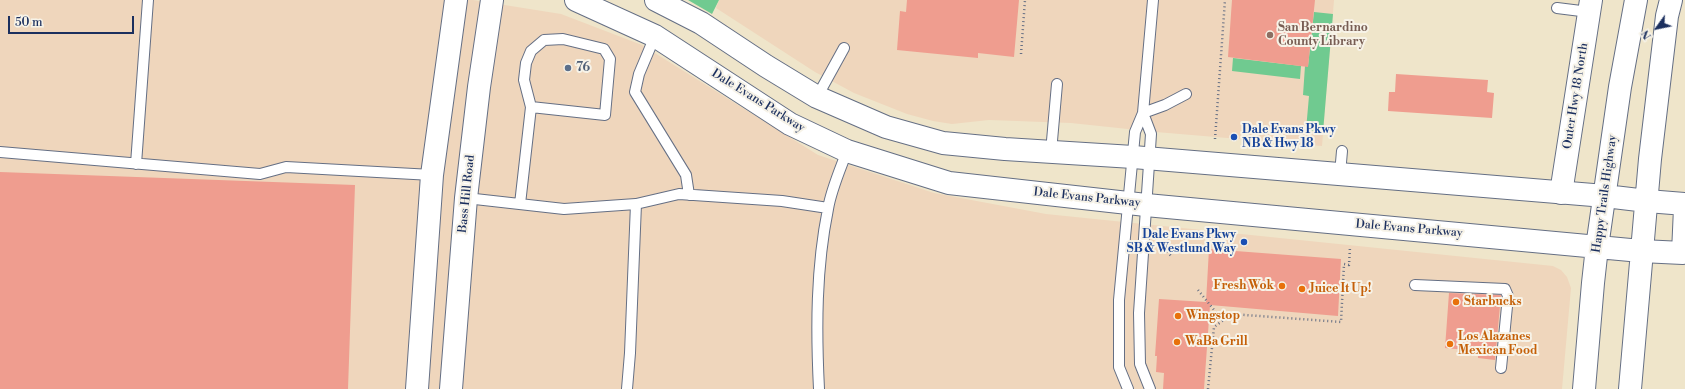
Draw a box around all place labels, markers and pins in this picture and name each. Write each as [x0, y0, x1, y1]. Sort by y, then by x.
place label: San Bernardino County Library [1278, 21, 1368, 49]
marker: San Bernardino County Library [1265, 30, 1275, 40]
place label: 76 [576, 61, 590, 75]
marker: 76 [563, 63, 573, 73]
place label: Dale Evans Pkwy NB & Hwy 18 [1242, 123, 1336, 151]
marker: Dale Evans Pkwy NB & Hwy 18 [1229, 132, 1239, 142]
place label: Dale Evans Pkwy SB & Westlund Way [1127, 228, 1236, 256]
marker: Dale Evans Pkwy SB & Westlund Way [1239, 237, 1249, 247]
place label: Fresh Wok [1213, 279, 1274, 293]
marker: Fresh Wok [1277, 281, 1287, 291]
place label: Juice It Up! [1310, 282, 1372, 296]
marker: Juice It Up! [1297, 284, 1307, 294]
place label: Starbucks [1464, 295, 1522, 309]
marker: Starbucks [1451, 297, 1461, 307]
place label: Wingstop [1186, 309, 1240, 323]
marker: Wingstop [1173, 311, 1183, 321]
place label: Los Alazanes Mexican Food [1458, 330, 1538, 358]
place label: WaBa Grill [1185, 335, 1248, 349]
marker: WaBa Grill [1172, 337, 1182, 347]
marker: Los Alazanes Mexican Food [1445, 339, 1455, 349]

